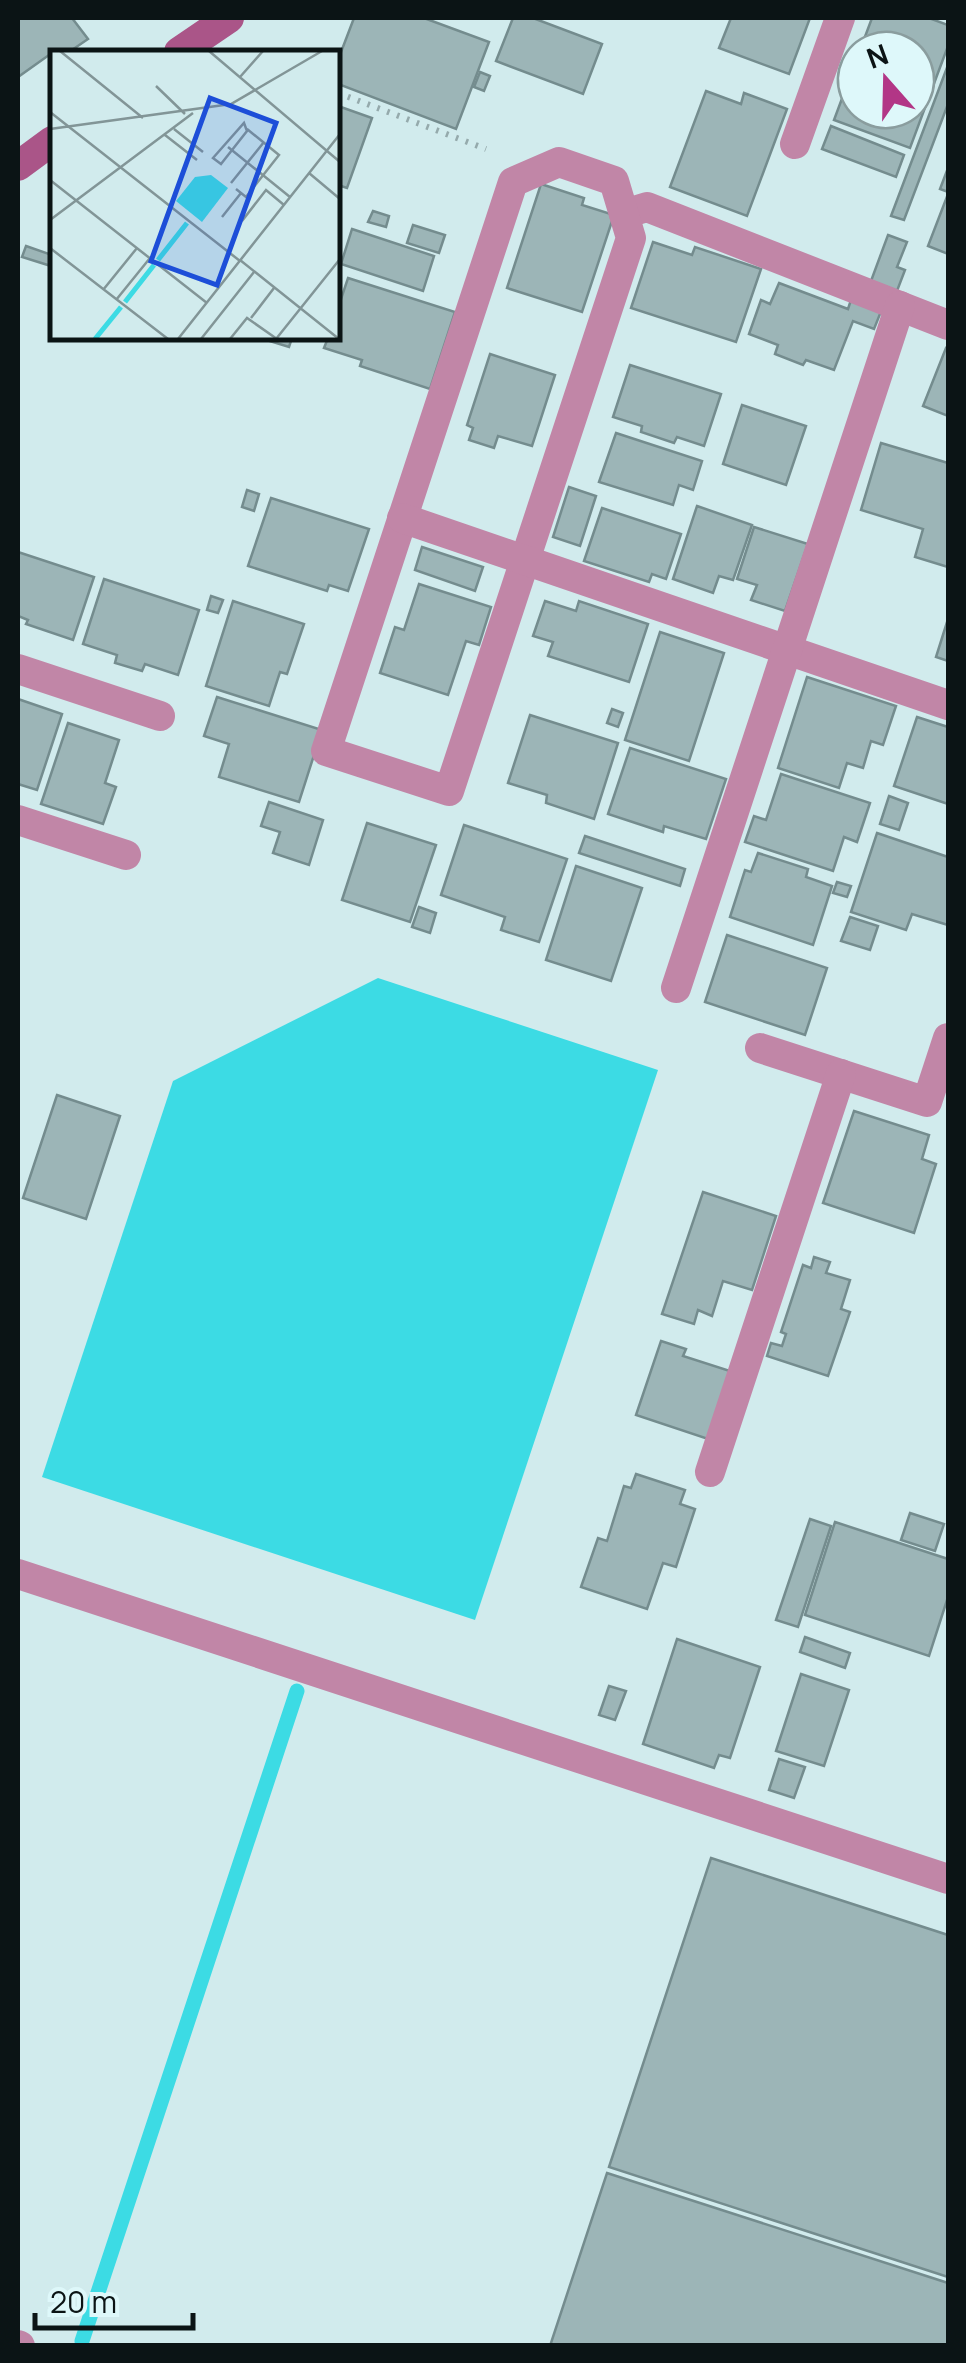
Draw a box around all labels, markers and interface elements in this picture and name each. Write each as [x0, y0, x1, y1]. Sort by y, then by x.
north arrow [836, 30, 936, 130]
text: N [861, 34, 893, 77]
inset map [50, 50, 340, 340]
scale bar [35, 2268, 192, 2330]
text: 20 m [50, 2281, 117, 2322]

